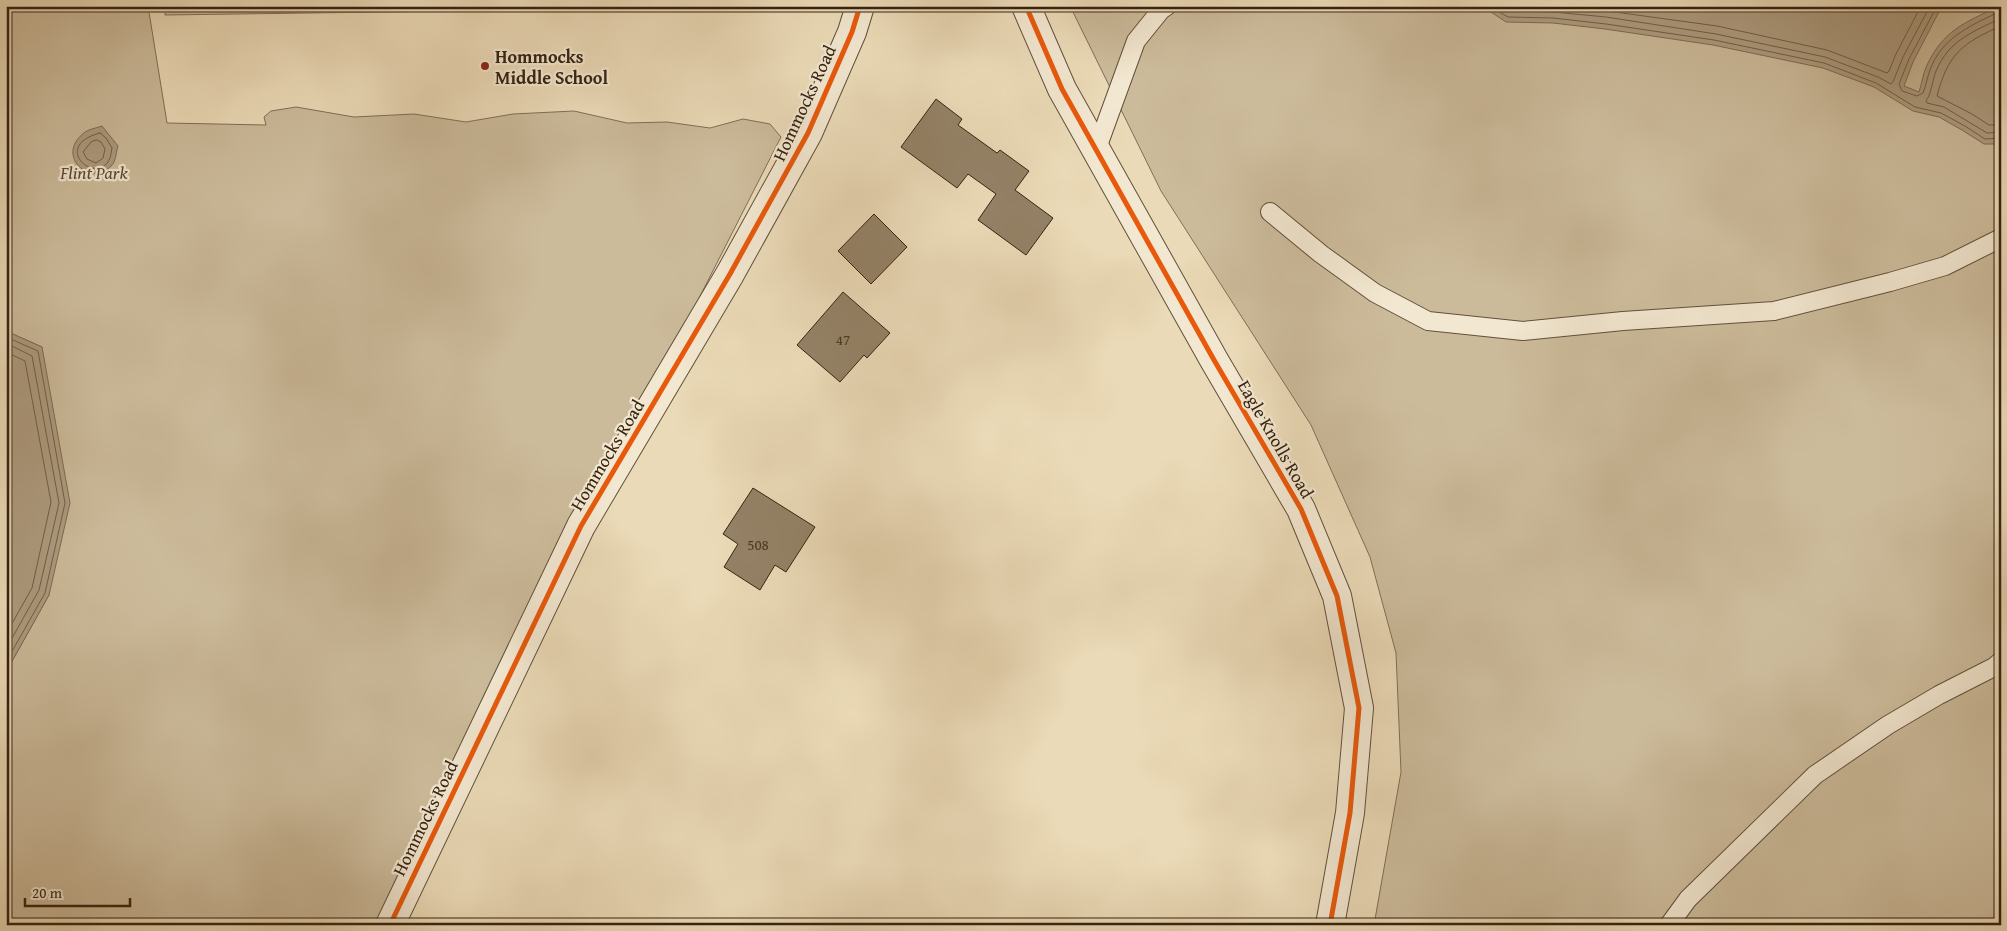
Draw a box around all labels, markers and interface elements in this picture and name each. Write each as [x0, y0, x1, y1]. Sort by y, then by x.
street label: Hommocks Road [765, 40, 843, 166]
place label: Hommocks Middle School [495, 43, 608, 91]
marker: Hommocks Middle School [479, 60, 491, 72]
park label: Flint Park [59, 159, 129, 186]
house number: 47 [836, 329, 850, 350]
street label: Eagle Knolls Road [1231, 375, 1321, 504]
street label: Hommocks Road [563, 394, 651, 516]
house number: 508 [747, 534, 769, 555]
street label: Hommocks Road [385, 755, 465, 880]
scale bar [25, 876, 130, 908]
text: 20 m [32, 882, 63, 903]

